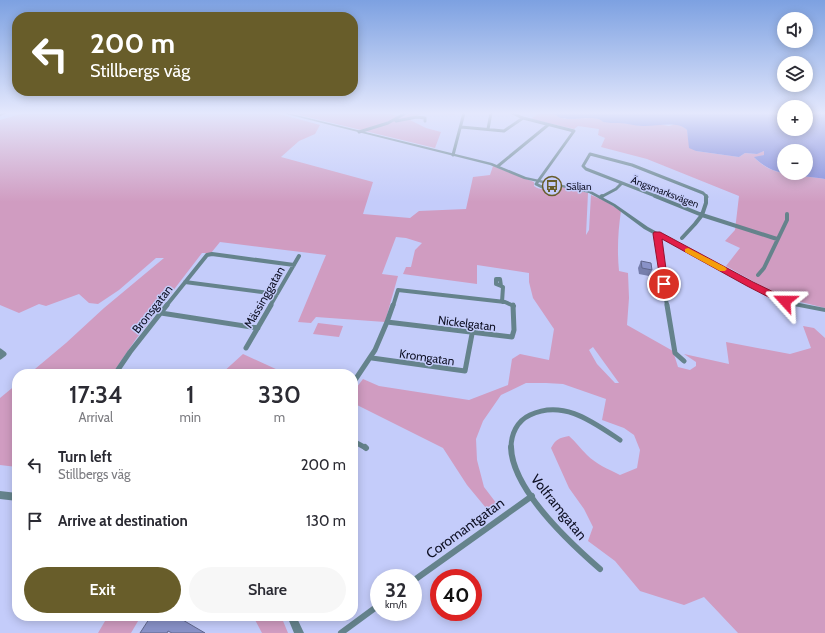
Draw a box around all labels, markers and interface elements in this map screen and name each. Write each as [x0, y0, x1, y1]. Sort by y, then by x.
map controls [777, 12, 813, 180]
button: sound [777, 12, 813, 48]
text: 200 m [90, 26, 175, 60]
icon: left [24, 28, 76, 80]
button: layers [777, 56, 813, 92]
text: Stillbergs väg [90, 60, 190, 82]
button: + [777, 100, 813, 136]
button: − [777, 144, 813, 180]
street label: Ängsmarksvägen [629, 173, 701, 211]
bus stop icon: Säljan [541, 175, 563, 197]
place label: Säljan [566, 180, 592, 193]
street label: Mässinggatan [240, 263, 288, 331]
pin [647, 267, 681, 301]
icon: arrive [653, 273, 675, 295]
position arrow [764, 280, 806, 322]
street label: Bronsgatan [129, 282, 176, 336]
street label: Nickelgatan [437, 312, 497, 334]
street label: Kromgatan [398, 346, 456, 368]
text: 17:34 [69, 380, 122, 409]
text: 1 [186, 380, 195, 409]
text: 330 [258, 380, 301, 409]
text: Arrival [78, 409, 113, 425]
text: min [180, 409, 201, 425]
text: m [274, 409, 285, 425]
text: Turn left [58, 448, 112, 466]
icon: left [24, 454, 46, 476]
text: 200 m [301, 456, 346, 474]
text: Stillbergs väg [58, 466, 130, 482]
street label: Volframgatan [527, 470, 591, 544]
street label: Coromantgatan [422, 493, 508, 562]
icon: arrive [24, 510, 46, 532]
text: Arrive at destination [58, 512, 188, 530]
text: 130 m [306, 512, 346, 530]
button: Exit [24, 567, 181, 613]
button: Share [189, 567, 346, 613]
speed limit sign: 40 [430, 569, 482, 621]
text: 32 [385, 578, 407, 602]
text: km/h [385, 598, 407, 611]

